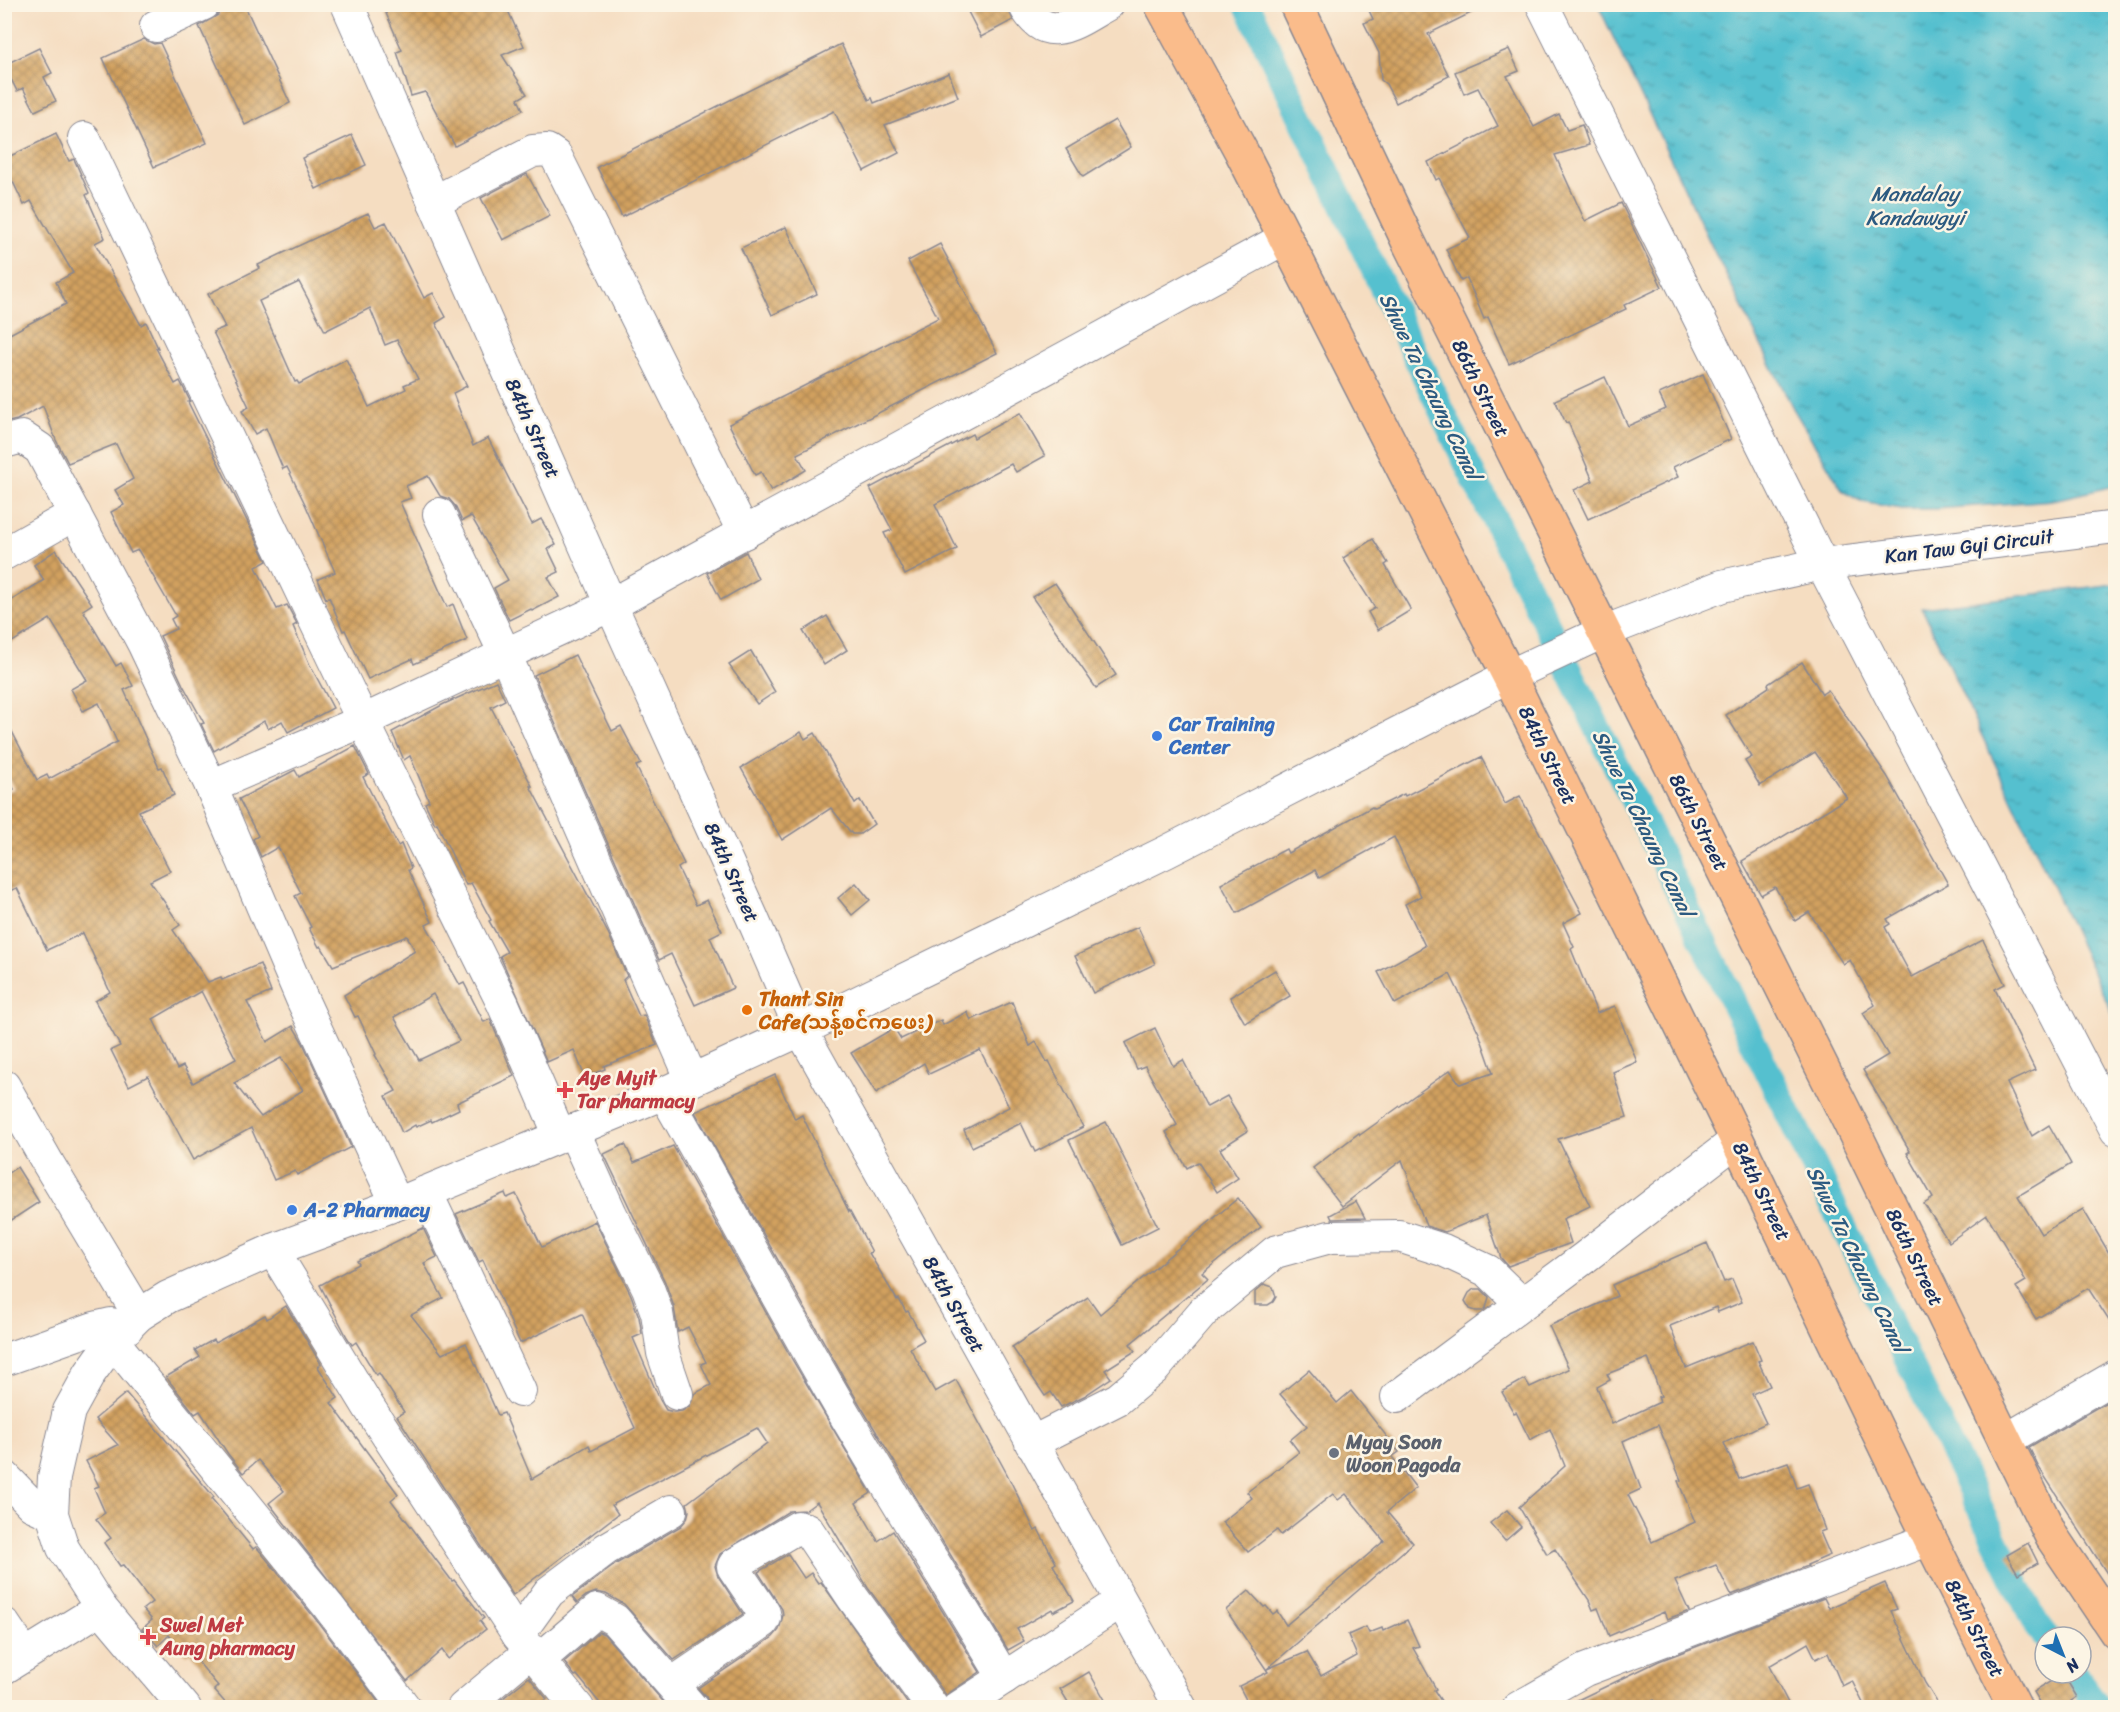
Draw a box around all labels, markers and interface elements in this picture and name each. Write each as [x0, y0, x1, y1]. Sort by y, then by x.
water label: Mandalay Kandawgyi [1866, 175, 1968, 237]
water label: Shwe Ta Chaung Canal [1368, 286, 1494, 491]
street label: 86th Street [1442, 333, 1520, 444]
street label: 84th Street [495, 372, 570, 484]
street label: Kan Taw Gyi Circuit [1883, 519, 2056, 574]
street label: 84th Street [1508, 699, 1587, 811]
place label: Car Training Center [1168, 707, 1275, 765]
water label: Shwe Ta Chaung Canal [1581, 723, 1707, 928]
marker: Car Training Center [1150, 729, 1164, 743]
street label: 86th Street [1659, 767, 1738, 878]
street label: 84th Street [694, 816, 769, 928]
place label: Thant Sin Cafe(သန့်စင်ကဖေး) [758, 982, 934, 1040]
marker: Thant Sin Cafe(သန့်စင်ကဖေး) [740, 1003, 754, 1017]
place label: Aye Myit Tar pharmacy [576, 1061, 695, 1119]
marker: Aye Myit Tar pharmacy [558, 1083, 572, 1097]
street label: 84th Street [1722, 1135, 1801, 1247]
water label: Shwe Ta Chaung Canal [1795, 1159, 1921, 1364]
place label: A-2 Pharmacy [303, 1193, 430, 1228]
street label: 86th Street [1876, 1202, 1954, 1313]
marker: A-2 Pharmacy [285, 1203, 299, 1217]
street label: 84th Street [912, 1249, 995, 1360]
place label: Myay Soon Woon Pagoda [1345, 1425, 1461, 1483]
marker: Myay Soon Woon Pagoda [1327, 1446, 1341, 1460]
street label: 84th Street [1935, 1573, 2015, 1684]
place label: Swel Met Aung pharmacy [159, 1608, 296, 1666]
north arrow [2033, 1625, 2093, 1685]
marker: Swel Met Aung pharmacy [141, 1630, 155, 1644]
text: N [2058, 1651, 2087, 1681]

